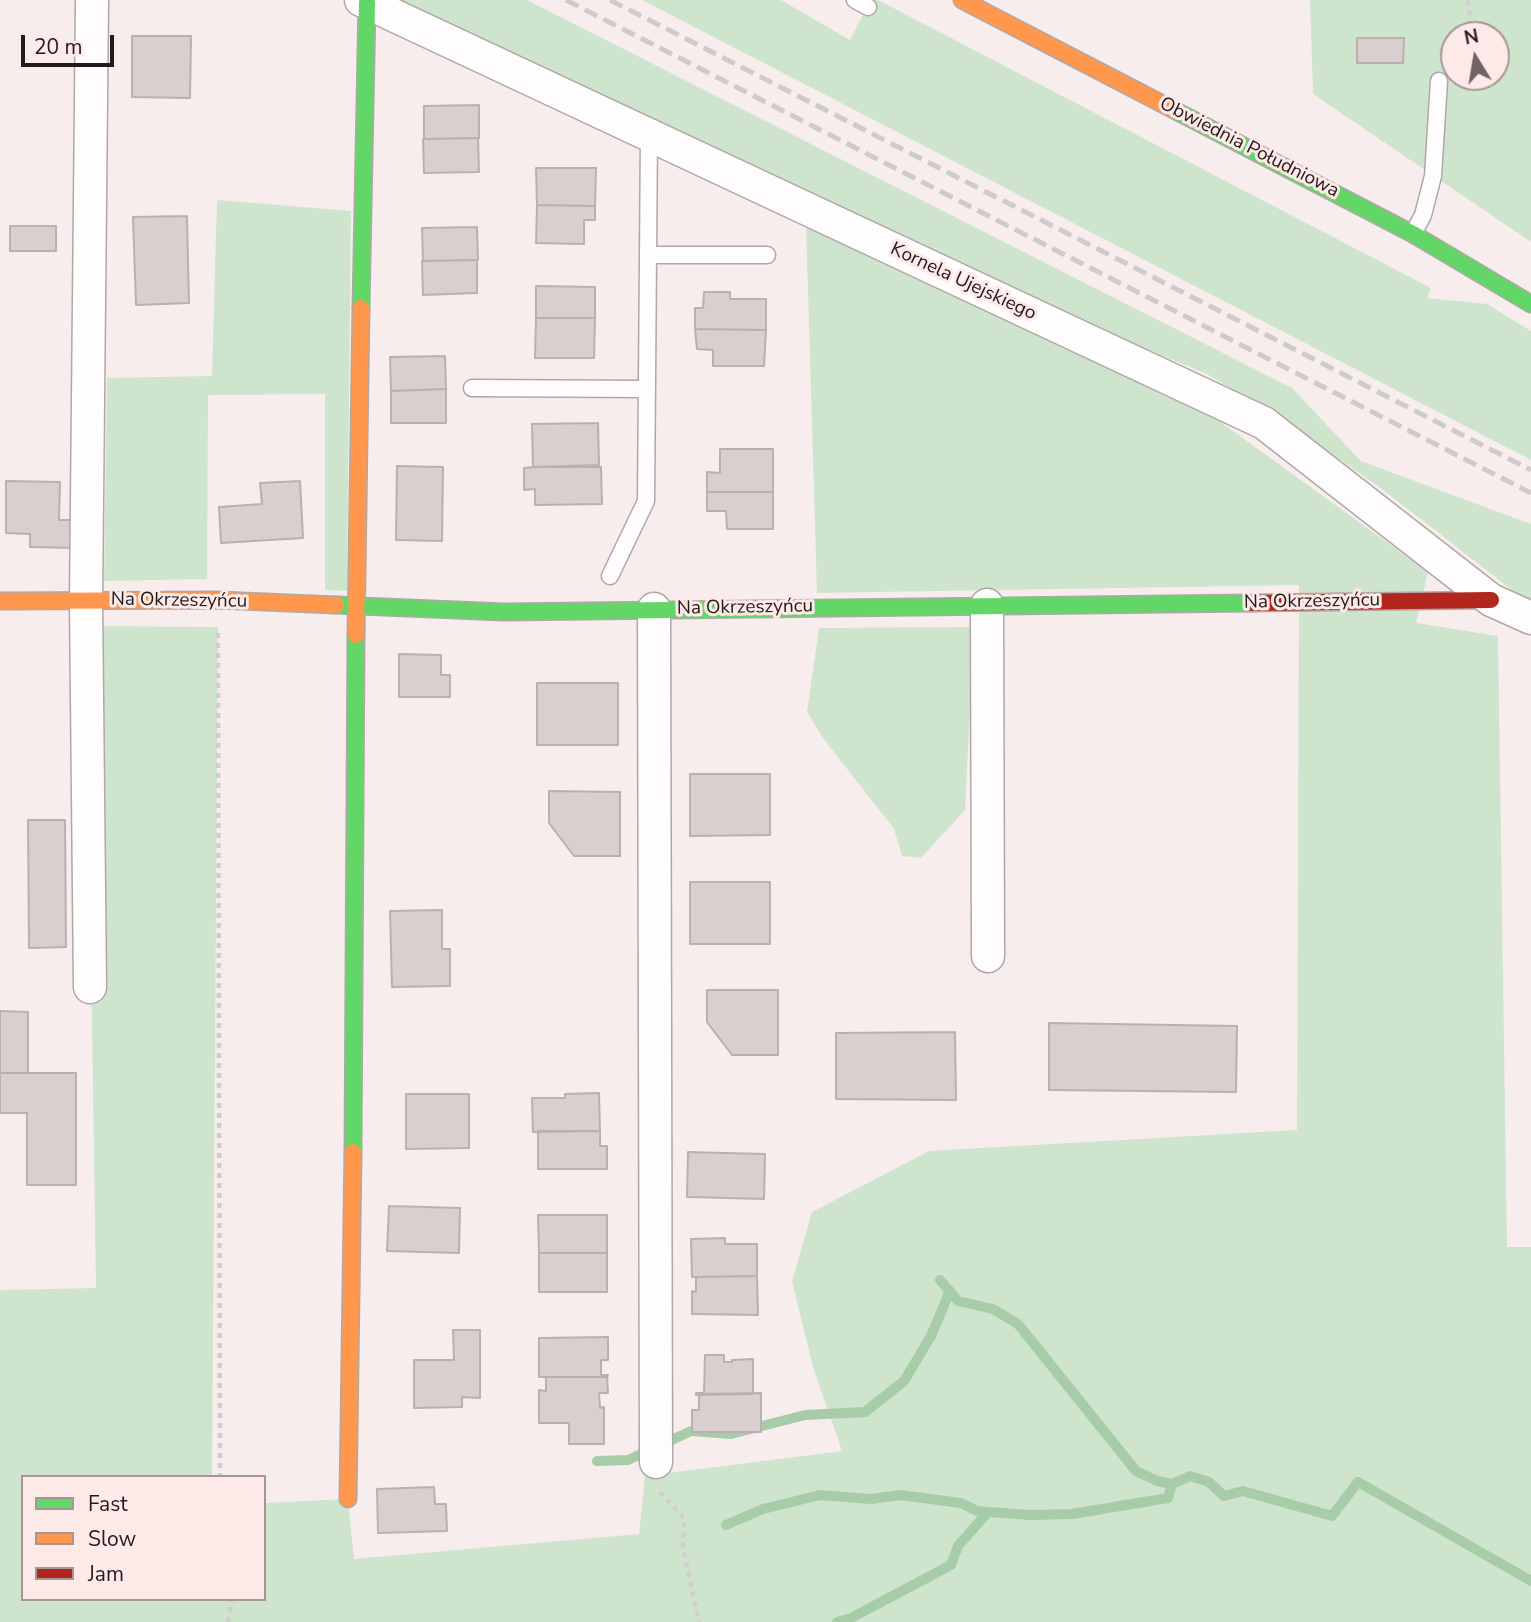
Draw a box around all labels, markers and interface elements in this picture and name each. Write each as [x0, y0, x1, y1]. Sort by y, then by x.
scale bar [24, 21, 117, 65]
north arrow [1440, 21, 1510, 91]
text: N [1462, 23, 1481, 51]
text: 20 m [34, 33, 83, 61]
street label: Obwiednia Południowa [1156, 93, 1342, 203]
street label: Kornela Ujejskiego [886, 238, 1040, 326]
street label: Na Okrzeszyńcu [111, 588, 247, 614]
street label: Na Okrzeszyńcu [1244, 589, 1380, 615]
street label: Na Okrzeszyńcu [677, 595, 813, 621]
legend [21, 1475, 266, 1601]
text: Fast [88, 1490, 128, 1518]
text: Slow [88, 1525, 136, 1553]
text: Jam [88, 1560, 124, 1588]

